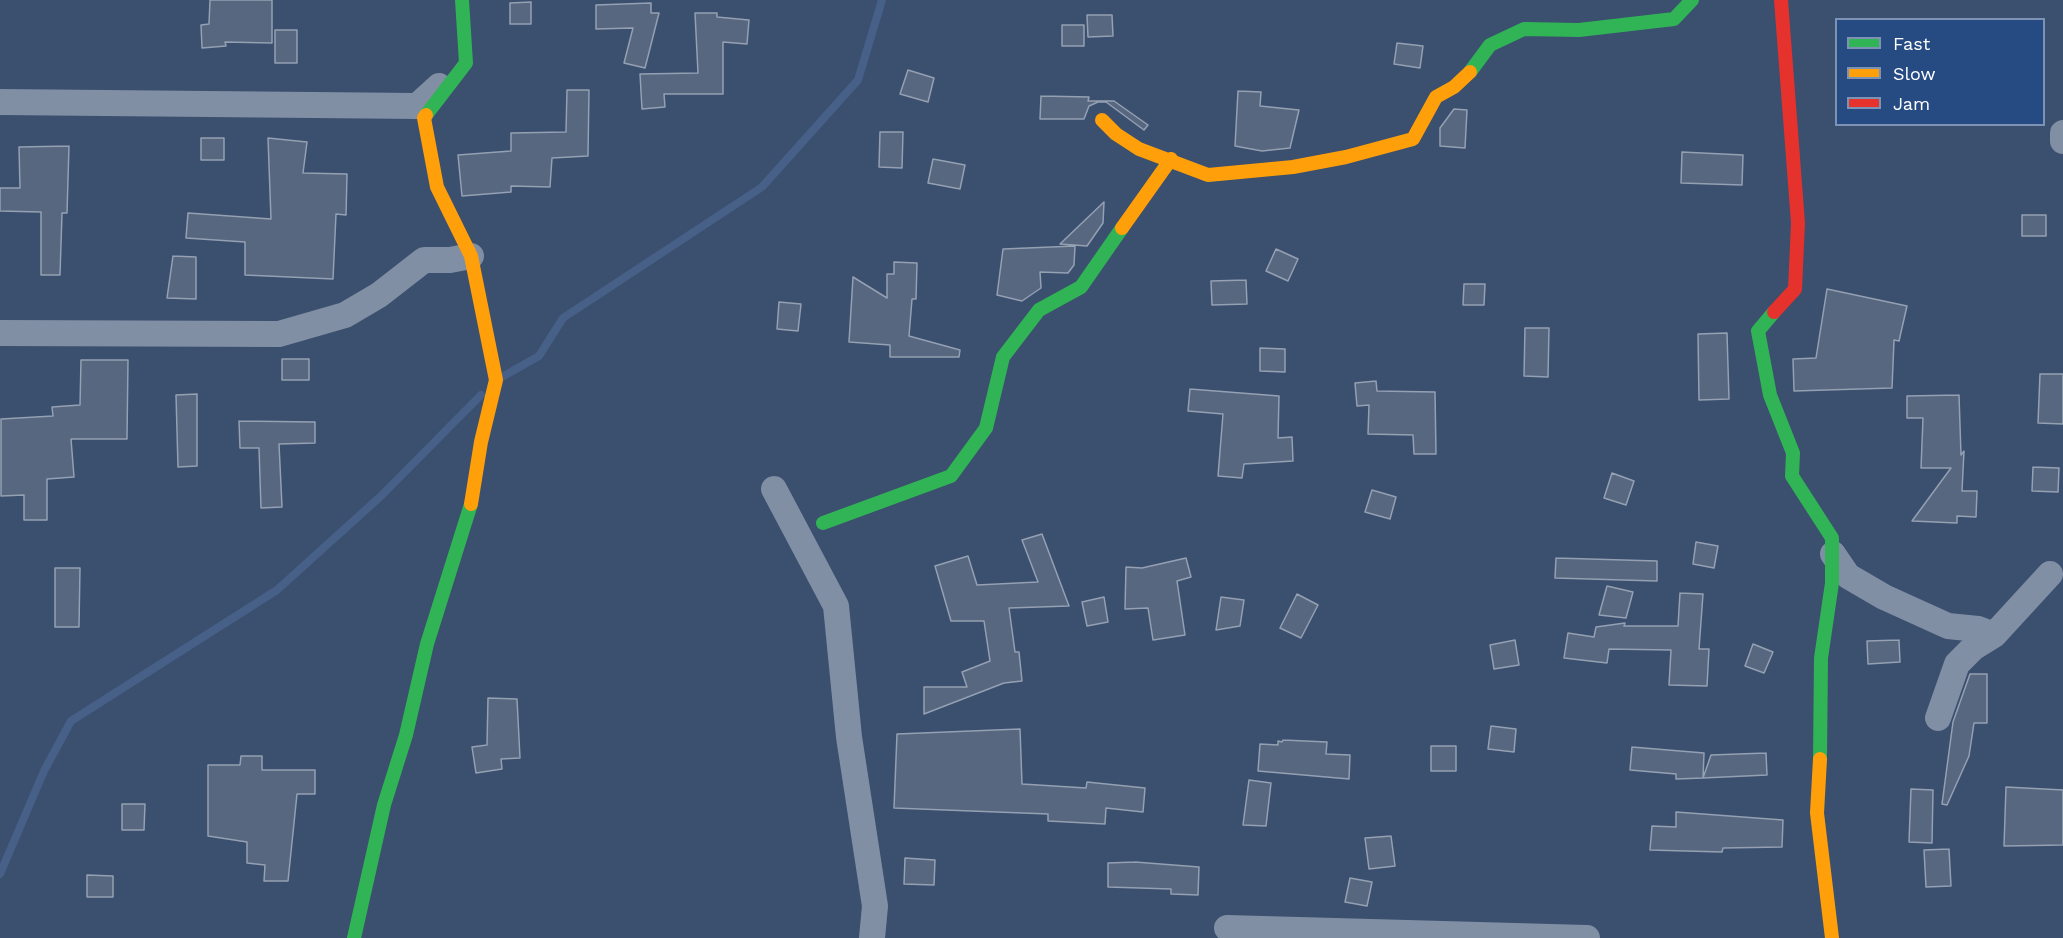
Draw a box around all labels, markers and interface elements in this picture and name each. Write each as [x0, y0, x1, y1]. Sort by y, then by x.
legend [1835, 18, 2045, 126]
text: Fast [1893, 33, 1930, 54]
text: Slow [1893, 63, 1936, 84]
text: Jam [1893, 93, 1930, 114]

